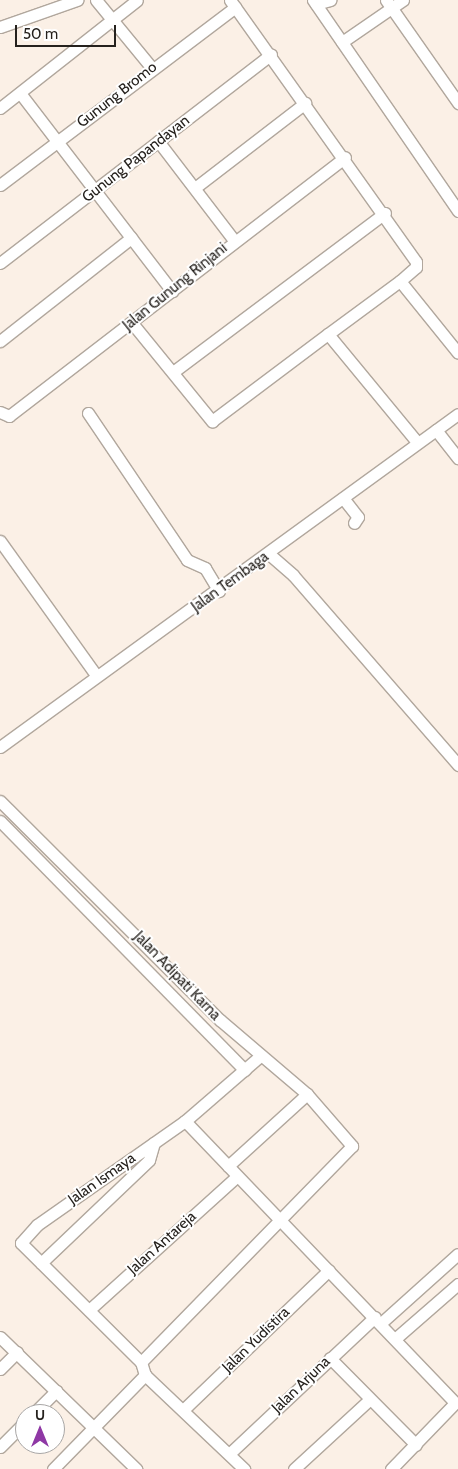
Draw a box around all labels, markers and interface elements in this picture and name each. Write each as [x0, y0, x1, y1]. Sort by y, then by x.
scale bar [18, 15, 119, 47]
text: 50 m [23, 25, 58, 43]
street label: Gunung Bromo [73, 58, 161, 132]
street label: Gunung Papandayan [79, 112, 193, 206]
street label: Jalan Gunung Rinjani [119, 239, 231, 335]
street label: Jalan Tembaga [188, 548, 272, 616]
street label: Jalan Adipati Karna [130, 928, 224, 1024]
street label: Jalan Ismaya [65, 1149, 139, 1209]
street label: Jalan Antareja [124, 1208, 200, 1278]
street label: Jalan Yudistira [219, 1303, 293, 1377]
street label: Jalan Arjuna [268, 1353, 334, 1417]
north arrow [15, 1404, 65, 1454]
text: U [35, 1406, 45, 1424]

